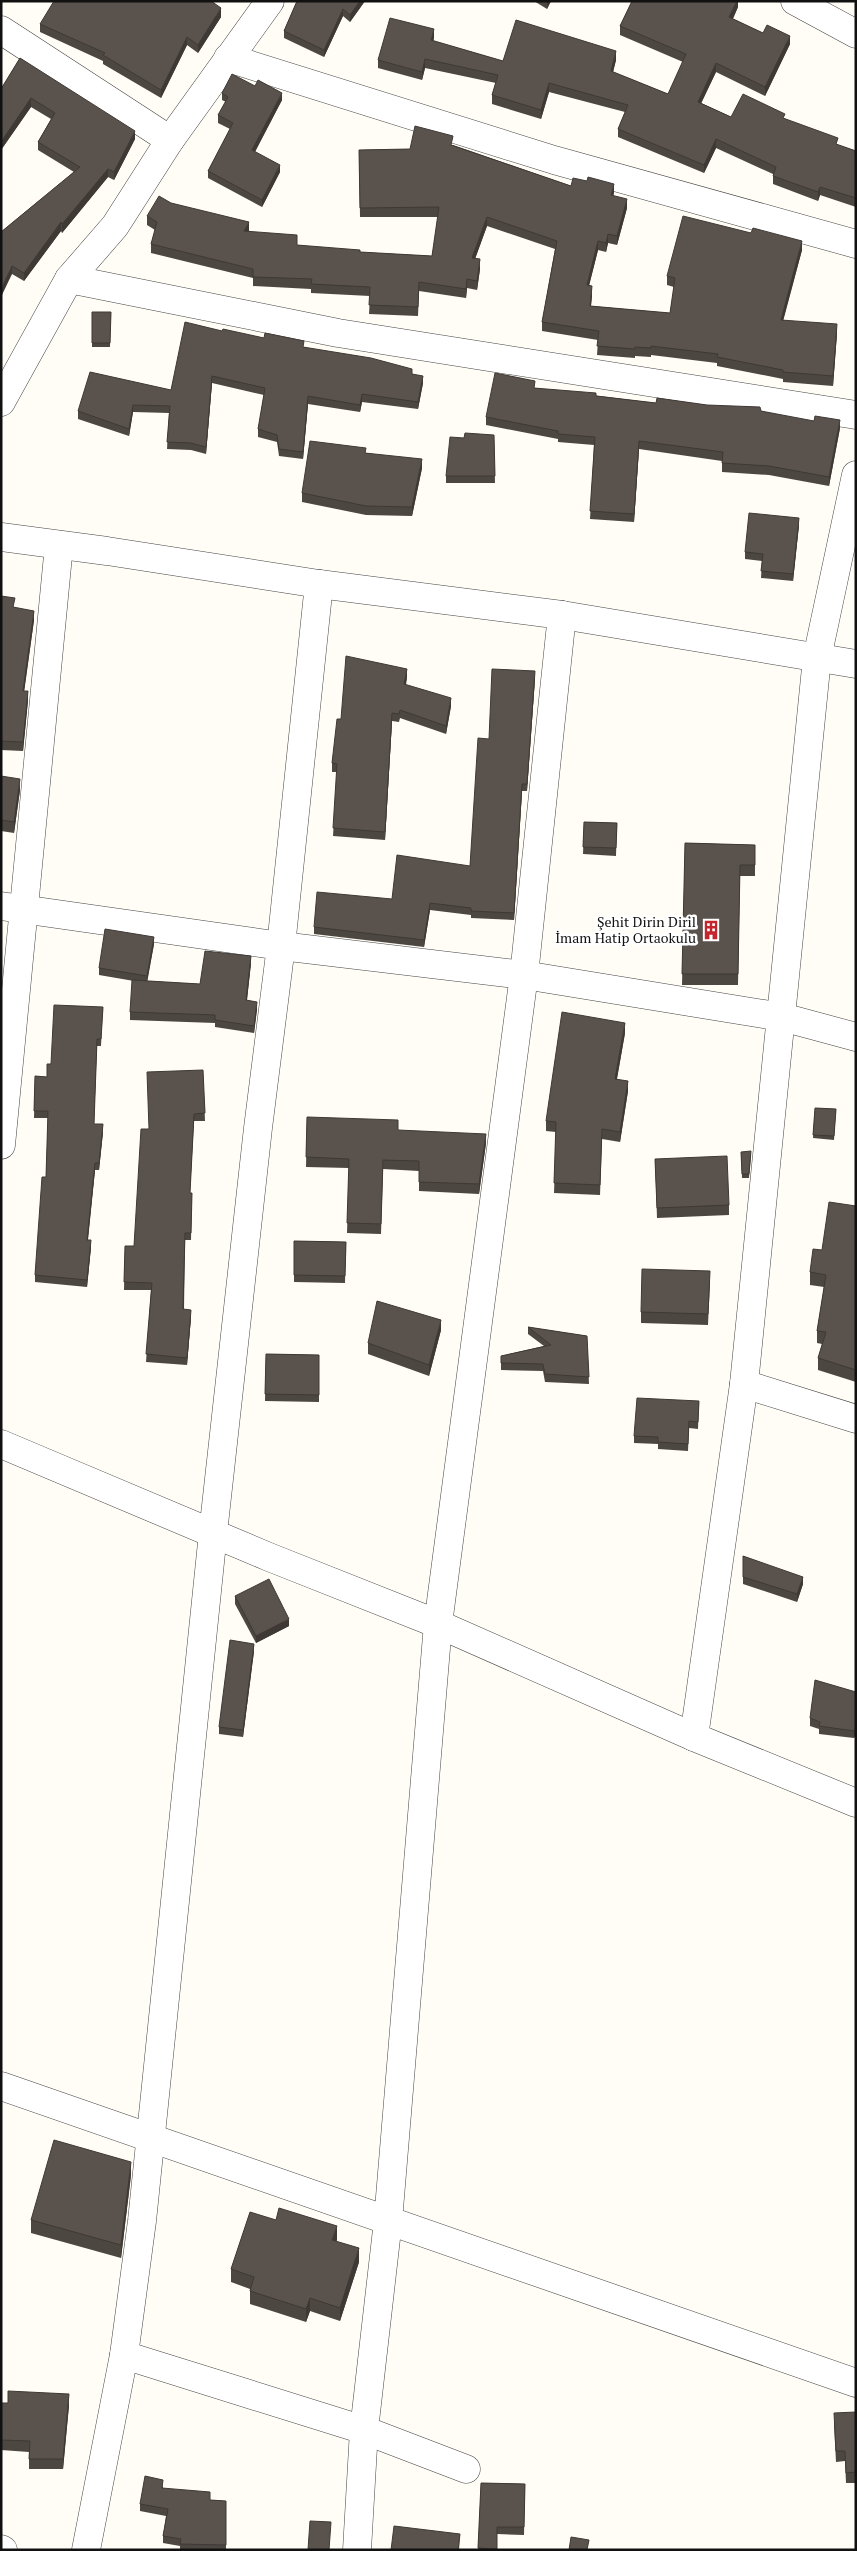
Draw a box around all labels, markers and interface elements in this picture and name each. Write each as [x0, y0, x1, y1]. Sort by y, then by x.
place label: Şehit Dirin Diril İmam Hatip Ortaokulu [555, 912, 696, 947]
building icon: Şehit Dirin Diril İmam Hatip Ortaokulu [700, 919, 722, 941]

